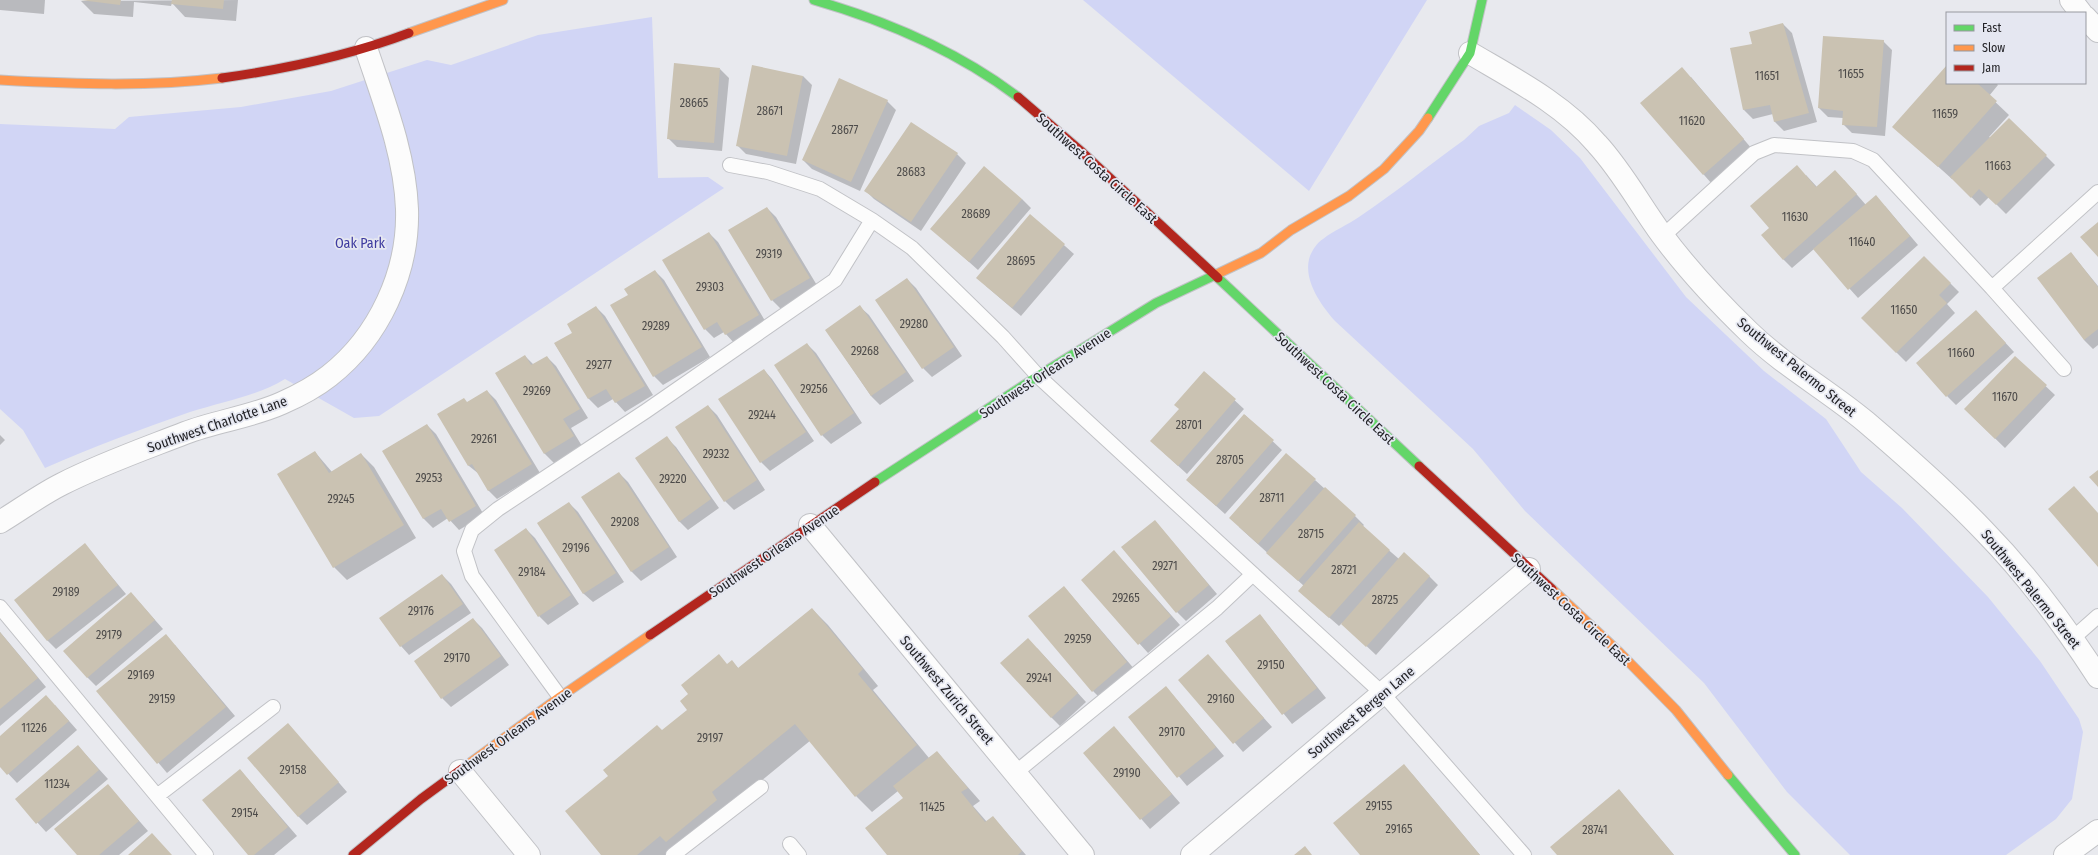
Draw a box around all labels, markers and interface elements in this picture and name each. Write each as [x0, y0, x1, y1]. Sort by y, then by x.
legend [1946, 12, 2086, 84]
text: Fast [1982, 21, 2001, 35]
text: Slow [1982, 41, 2005, 55]
text: Jam [1982, 61, 2000, 75]
house number: 11655 [1838, 67, 1865, 81]
house number: 11651 [1755, 69, 1779, 83]
house number: 28665 [680, 96, 709, 110]
house number: 28671 [757, 104, 783, 118]
house number: 11659 [1932, 107, 1958, 121]
street label: Southwest Costa Circle East [1033, 110, 1161, 227]
house number: 11620 [1679, 114, 1705, 128]
house number: 28677 [832, 123, 859, 137]
house number: 11663 [1985, 159, 2011, 173]
house number: 28683 [897, 165, 925, 179]
house number: 28689 [962, 207, 991, 221]
house number: 11630 [1782, 210, 1808, 224]
park label: Oak Park [335, 235, 386, 252]
house number: 11640 [1848, 235, 1876, 249]
house number: 29319 [756, 247, 782, 261]
house number: 28695 [1007, 254, 1036, 268]
house number: 29303 [696, 280, 724, 294]
house number: 11650 [1891, 303, 1917, 317]
street label: Southwest Palermo Street [1734, 314, 1860, 421]
house number: 29280 [900, 317, 928, 331]
house number: 29289 [642, 319, 670, 333]
street label: Southwest Orleans Avenue [976, 325, 1114, 422]
street label: Southwest Costa Circle East [1271, 329, 1398, 448]
house number: 29268 [851, 344, 879, 358]
house number: 11660 [1947, 346, 1975, 360]
house number: 29277 [586, 358, 612, 372]
house number: 29256 [800, 382, 828, 396]
house number: 29269 [523, 384, 551, 398]
house number: 11670 [1992, 390, 2018, 404]
street label: Southwest Charlotte Lane [145, 392, 290, 456]
house number: 29244 [748, 408, 776, 422]
house number: 28701 [1176, 418, 1202, 432]
house number: 29261 [471, 432, 497, 446]
house number: 29232 [703, 447, 729, 461]
house number: 28705 [1216, 453, 1244, 467]
house number: 29253 [416, 471, 442, 485]
house number: 29220 [659, 472, 687, 486]
house number: 28711 [1259, 491, 1285, 505]
house number: 29245 [327, 492, 355, 506]
street label: Southwest Orleans Avenue [706, 501, 843, 601]
house number: 29208 [611, 515, 639, 529]
street label: Southwest Palermo Street [1977, 526, 2084, 653]
house number: 28715 [1298, 527, 1325, 541]
house number: 29196 [562, 541, 590, 555]
street label: Southwest Costa Circle East [1507, 550, 1634, 669]
house number: 29271 [1152, 559, 1178, 573]
house number: 28721 [1331, 563, 1357, 577]
house number: 29184 [518, 565, 546, 579]
house number: 29189 [52, 585, 80, 599]
house number: 29265 [1112, 591, 1140, 605]
house number: 28725 [1372, 593, 1399, 607]
house number: 29176 [408, 604, 434, 618]
house number: 29179 [96, 628, 122, 642]
house number: 29259 [1064, 632, 1092, 646]
street label: Southwest Zurich Street [896, 633, 997, 748]
house number: 29170 [444, 651, 470, 665]
house number: 29150 [1257, 658, 1285, 672]
street label: Southwest Bergen Lane [1305, 663, 1418, 762]
house number: 29169 [127, 668, 155, 682]
house number: 29241 [1026, 671, 1052, 685]
street label: Southwest Orleans Avenue [441, 684, 575, 788]
house number: 29159 [149, 692, 176, 706]
house number: 29160 [1207, 692, 1235, 706]
house number: 11226 [21, 721, 47, 735]
house number: 29170 [1159, 725, 1185, 739]
house number: 29197 [697, 731, 723, 745]
house number: 29158 [279, 763, 307, 777]
house number: 29190 [1113, 766, 1141, 780]
house number: 11234 [44, 777, 70, 791]
house number: 29155 [1366, 799, 1393, 813]
house number: 11425 [919, 800, 945, 814]
house number: 29154 [232, 806, 259, 820]
house number: 29165 [1386, 822, 1413, 836]
house number: 28741 [1582, 823, 1608, 837]

